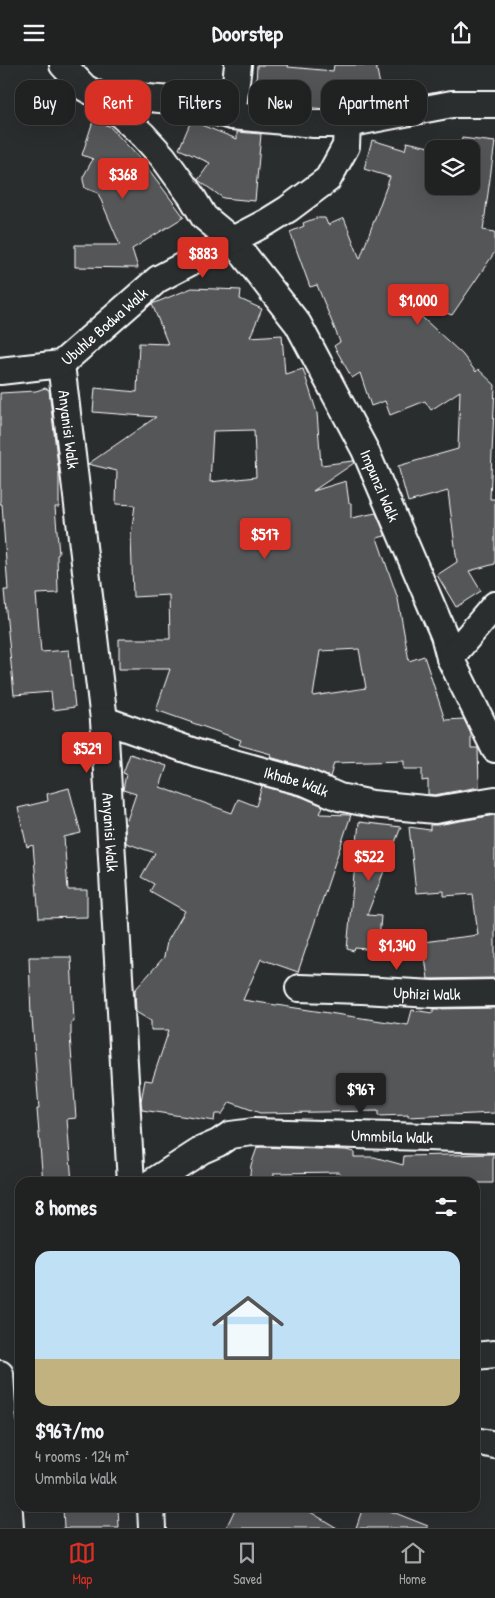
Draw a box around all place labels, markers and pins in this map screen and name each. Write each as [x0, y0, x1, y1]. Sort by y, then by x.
pin: $368 [93, 157, 153, 200]
pin: $883 [173, 237, 233, 279]
pin: $1,000 [377, 283, 459, 326]
pin: $517 [235, 517, 295, 560]
pin: $529 [57, 731, 117, 774]
pin: $522 [339, 839, 399, 882]
pin: $1,340 [356, 929, 438, 971]
pin: $967 [331, 1073, 391, 1115]

